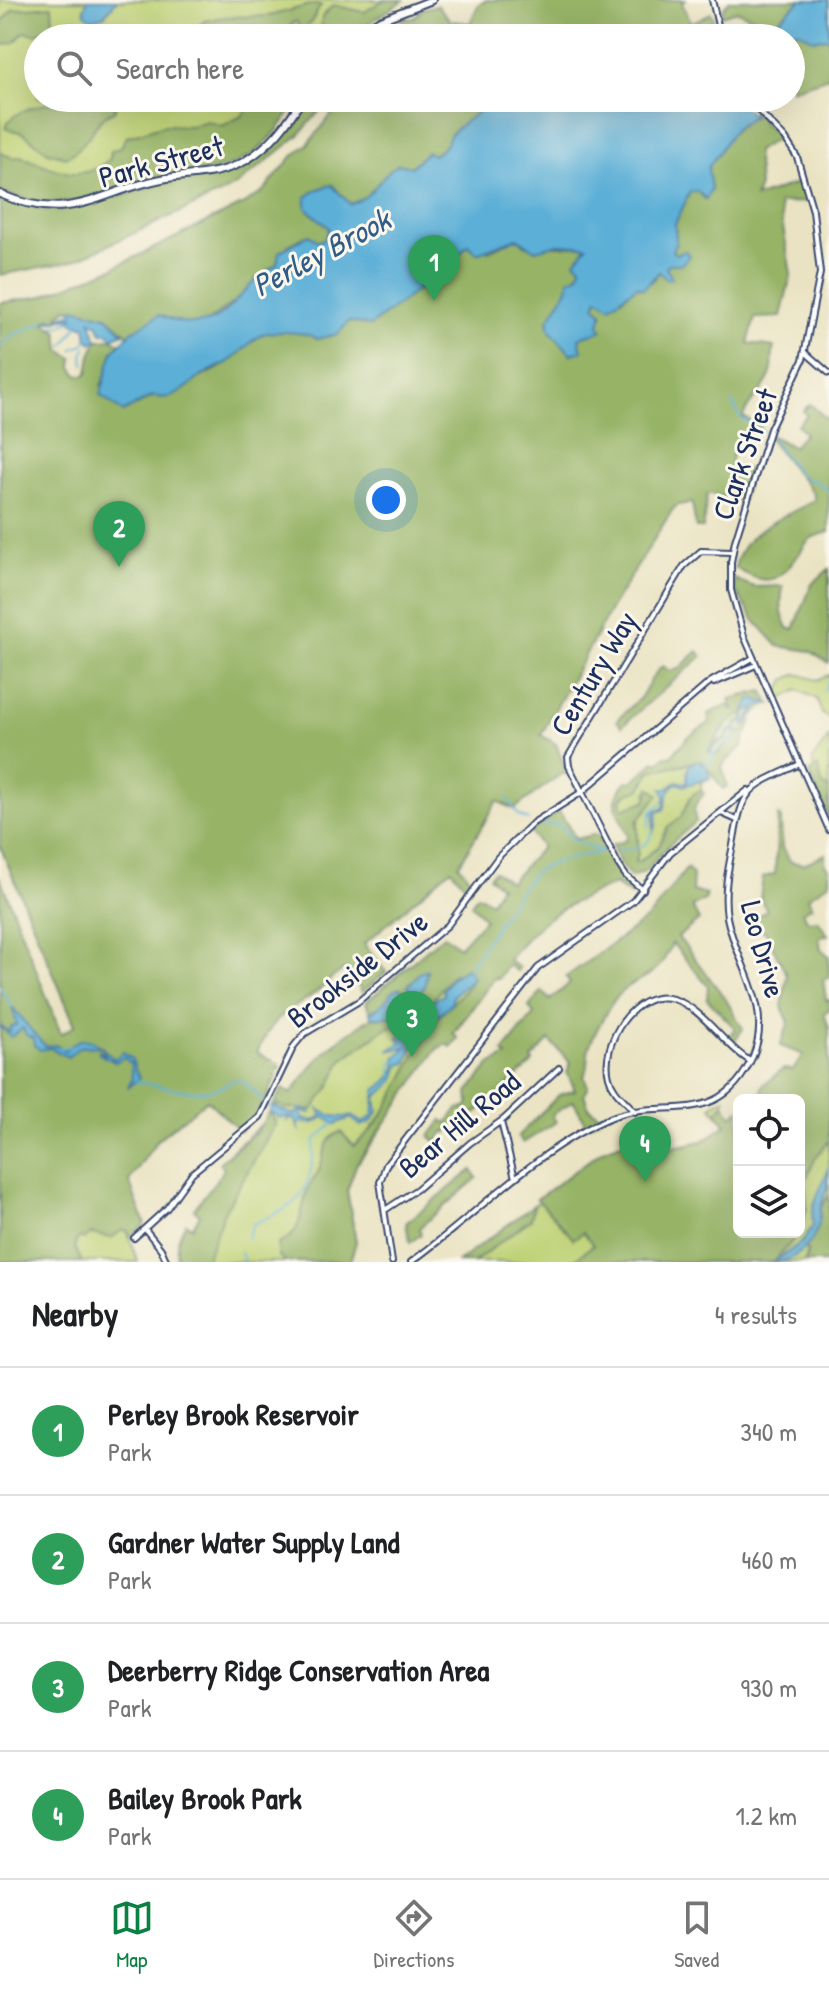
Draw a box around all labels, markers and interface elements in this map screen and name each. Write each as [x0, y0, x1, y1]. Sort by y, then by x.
search box [24, 24, 805, 112]
icon: search [52, 46, 96, 90]
text: Search here [116, 48, 244, 88]
street label: Park Street [95, 125, 228, 197]
water label: Perley Brook [245, 196, 400, 306]
pin: 1 [408, 235, 460, 301]
street label: Clark Street [702, 382, 786, 525]
your location [366, 480, 406, 520]
pin: 2 [93, 501, 145, 567]
street label: Century Way [540, 603, 646, 743]
street label: Leo Drive [732, 896, 796, 1002]
street label: Brookside Drive [278, 901, 436, 1037]
pin: 3 [386, 991, 438, 1057]
street label: Bear Hill Road [390, 1061, 528, 1187]
map controls [733, 1094, 805, 1238]
button: locate [733, 1094, 805, 1166]
pin: 4 [619, 1116, 671, 1182]
button: layers [733, 1166, 805, 1238]
text: Nearby [32, 1291, 118, 1337]
text: 4 results [715, 1297, 797, 1332]
text: Perley Brook Reservoir [108, 1394, 359, 1434]
text: 1 [53, 1414, 63, 1449]
text: 340 m [740, 1414, 797, 1449]
text: Park [108, 1434, 152, 1469]
text: Gardner Water Supply Land [108, 1522, 400, 1562]
text: 2 [52, 1542, 64, 1577]
text: 460 m [742, 1542, 797, 1577]
text: Park [108, 1562, 152, 1597]
text: Deerberry Ridge Conservation Area [108, 1650, 489, 1690]
text: 3 [52, 1670, 64, 1705]
text: 930 m [741, 1670, 797, 1705]
text: Park [108, 1690, 152, 1725]
text: Bailey Brook Park [108, 1778, 302, 1818]
text: 4 [53, 1798, 63, 1833]
text: 1.2 km [735, 1798, 797, 1833]
text: Park [108, 1818, 152, 1853]
tab: Map [110, 1896, 154, 1974]
tab: Directions [374, 1896, 455, 1974]
tab: Saved [674, 1896, 719, 1974]

